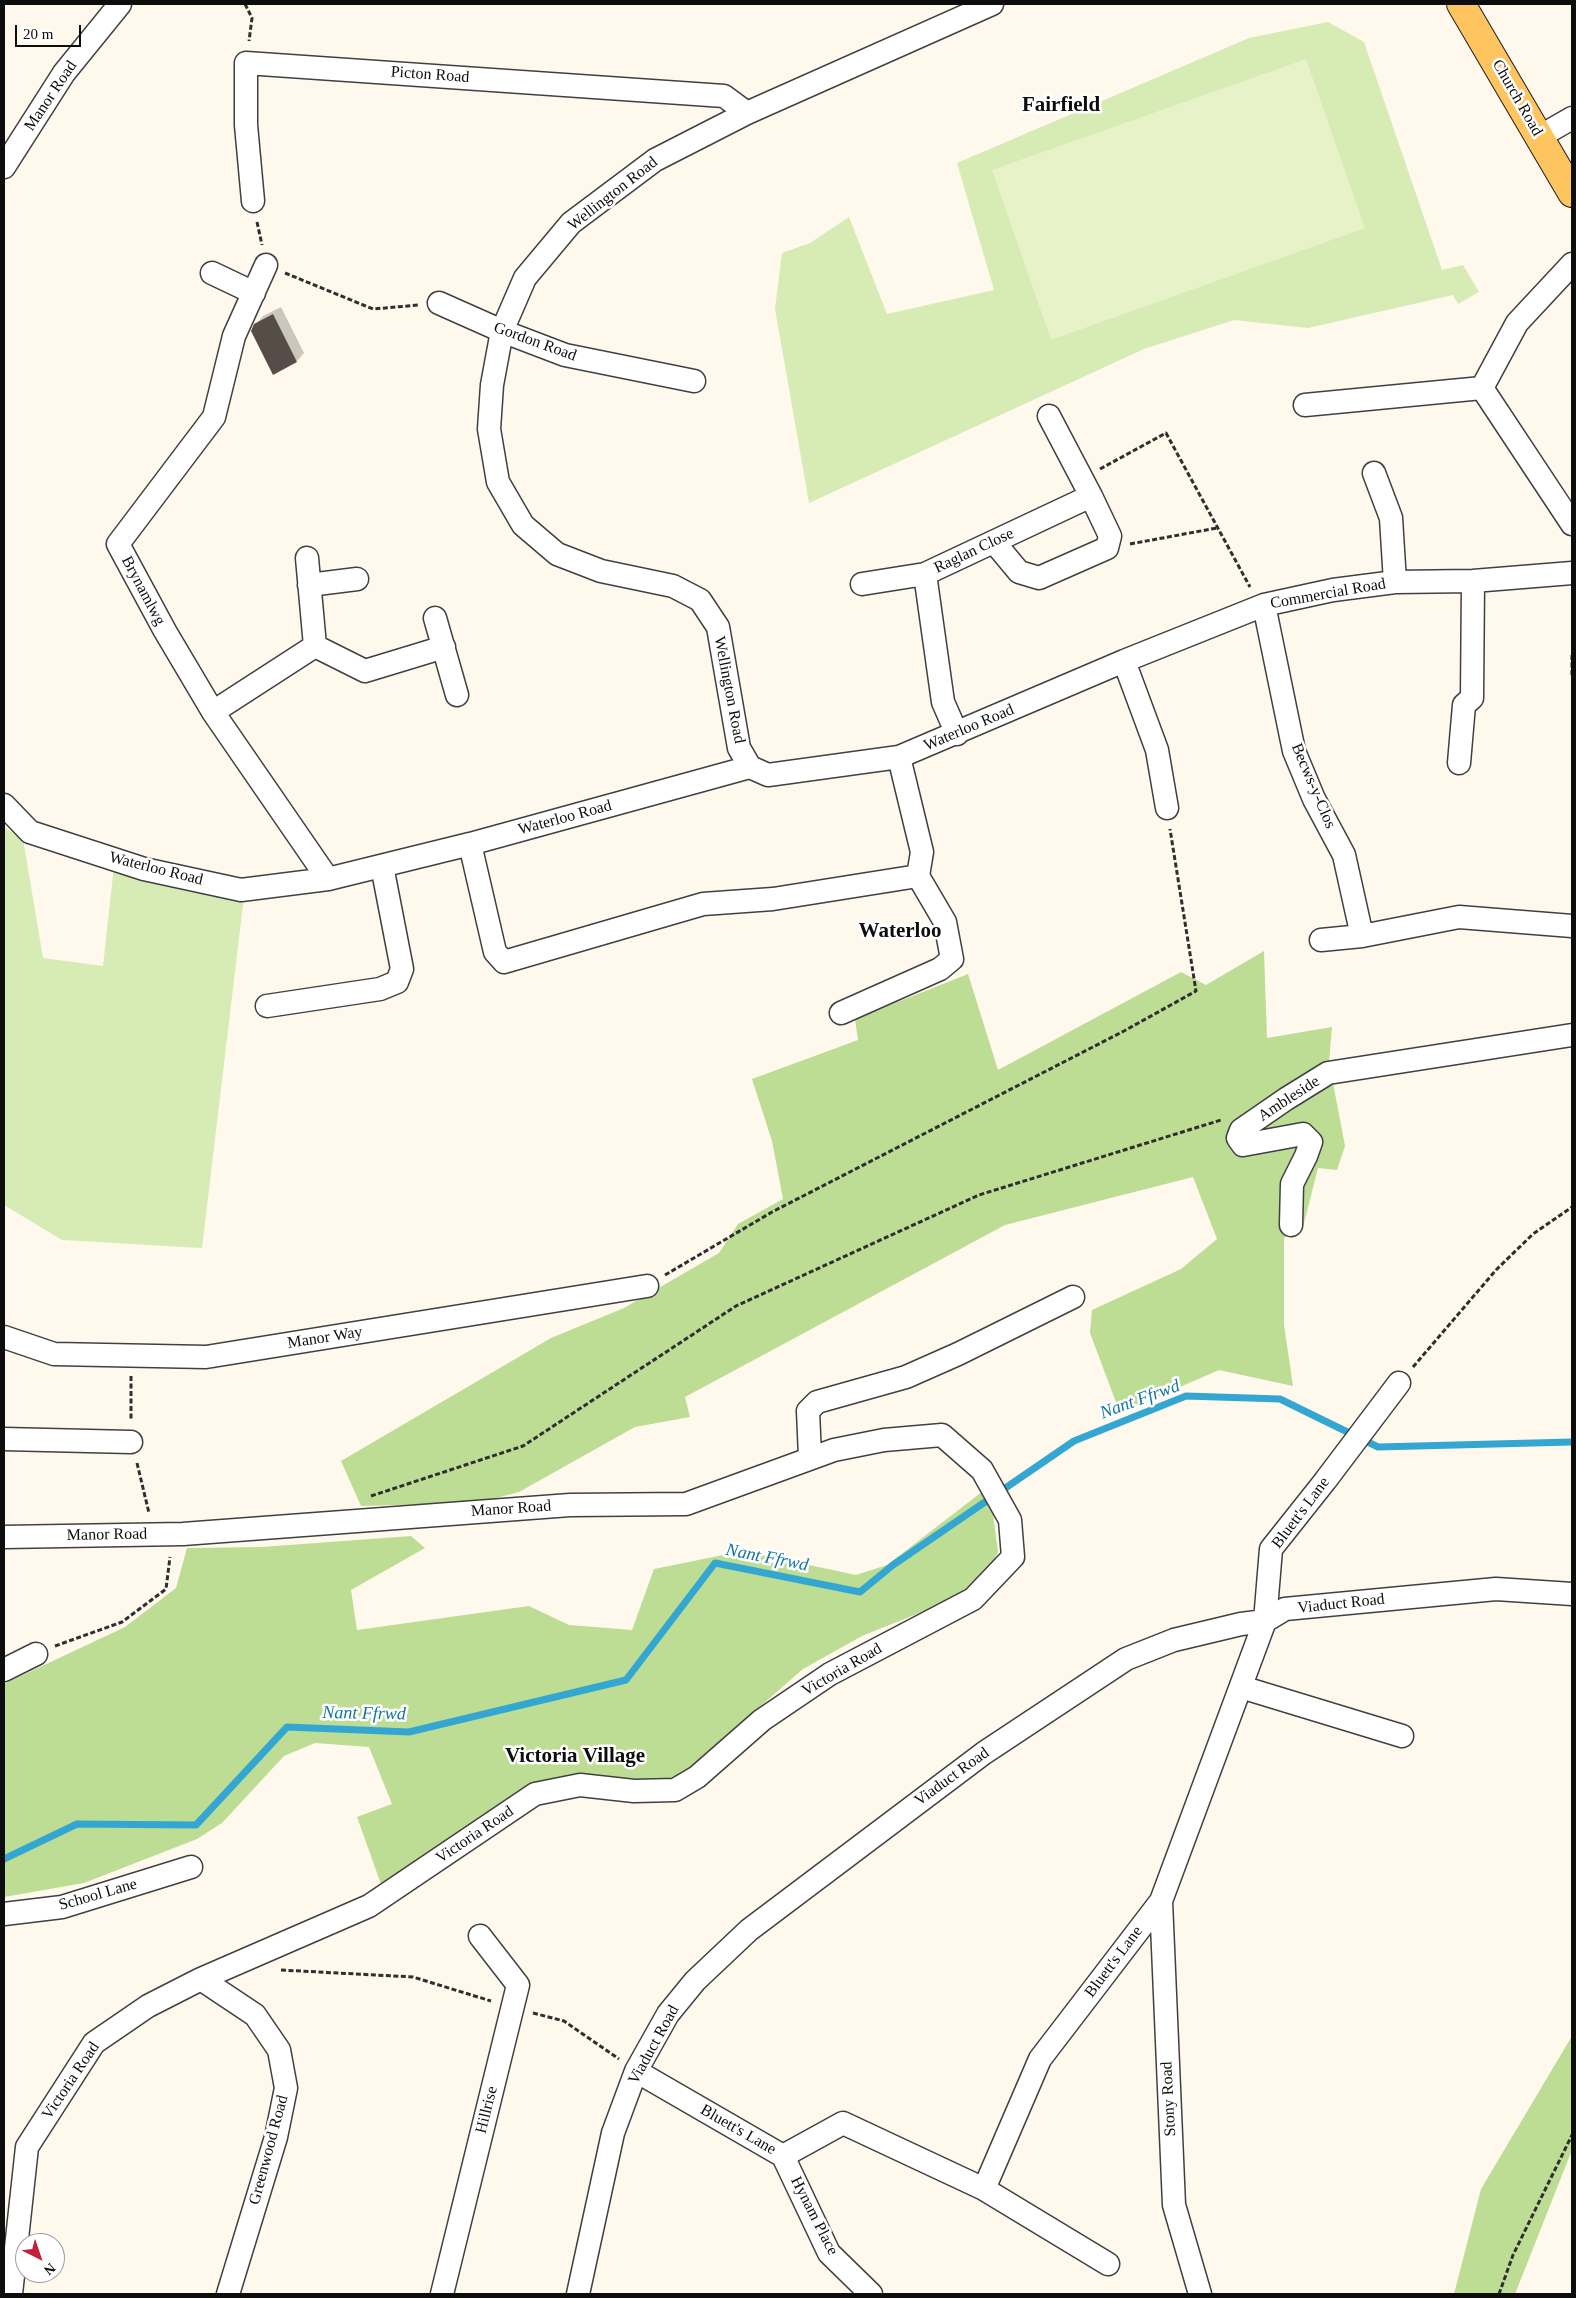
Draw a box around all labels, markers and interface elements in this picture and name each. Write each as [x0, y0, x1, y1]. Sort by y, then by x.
scale bar [18, 15, 84, 47]
text: 20 m [23, 26, 53, 42]
street label: Church Road [1487, 56, 1547, 140]
street label: Manor Road [21, 57, 81, 135]
street label: Picton Road [390, 63, 470, 87]
district label: Fairfield [1022, 93, 1100, 119]
street label: Wellington Road [564, 153, 662, 235]
street label: Gordon Road [491, 318, 579, 366]
street label: Raglan Close [931, 524, 1017, 578]
street label: Brynamlwg [117, 553, 169, 629]
street label: Commercial Road [1269, 574, 1387, 614]
street label: Wellington Road [709, 635, 749, 745]
street label: Waterloo Road [921, 700, 1017, 756]
street label: Becws-y-Clos [1286, 741, 1340, 831]
street label: Waterloo Road [516, 796, 614, 840]
street label: Waterloo Road [107, 848, 205, 890]
district label: Waterloo [859, 919, 941, 945]
street label: Ambleside [1255, 1072, 1323, 1126]
street label: Manor Way [286, 1323, 364, 1353]
water label: Nant Ffrwd [1097, 1376, 1183, 1424]
street label: Bluett's Lane [1268, 1474, 1334, 1552]
street label: Manor Road [470, 1497, 552, 1521]
street label: Manor Road [67, 1525, 147, 1545]
water label: Nant Ffrwd [724, 1539, 810, 1577]
street label: Viaduct Road [1297, 1590, 1385, 1618]
street label: Victoria Road [799, 1639, 885, 1701]
water label: Nant Ffrwd [322, 1702, 406, 1726]
district label: Victoria Village [505, 1744, 645, 1770]
street label: Viaduct Road [911, 1744, 993, 1810]
street label: Victoria Road [433, 1802, 517, 1868]
street label: School Lane [57, 1875, 139, 1915]
street label: Bluett's Lane [1081, 1923, 1147, 2001]
street label: Viaduct Road [624, 2002, 684, 2088]
street label: Victoria Road [38, 2039, 104, 2123]
street label: Stony Road [1157, 2061, 1181, 2137]
street label: Hillrise [472, 2084, 502, 2136]
street label: Greenwood Road [245, 2093, 293, 2207]
street label: Bluett's Lane [697, 2101, 779, 2159]
street label: Hynam Place [786, 2173, 842, 2259]
north arrow [15, 2233, 65, 2283]
text: N [41, 2260, 58, 2278]

